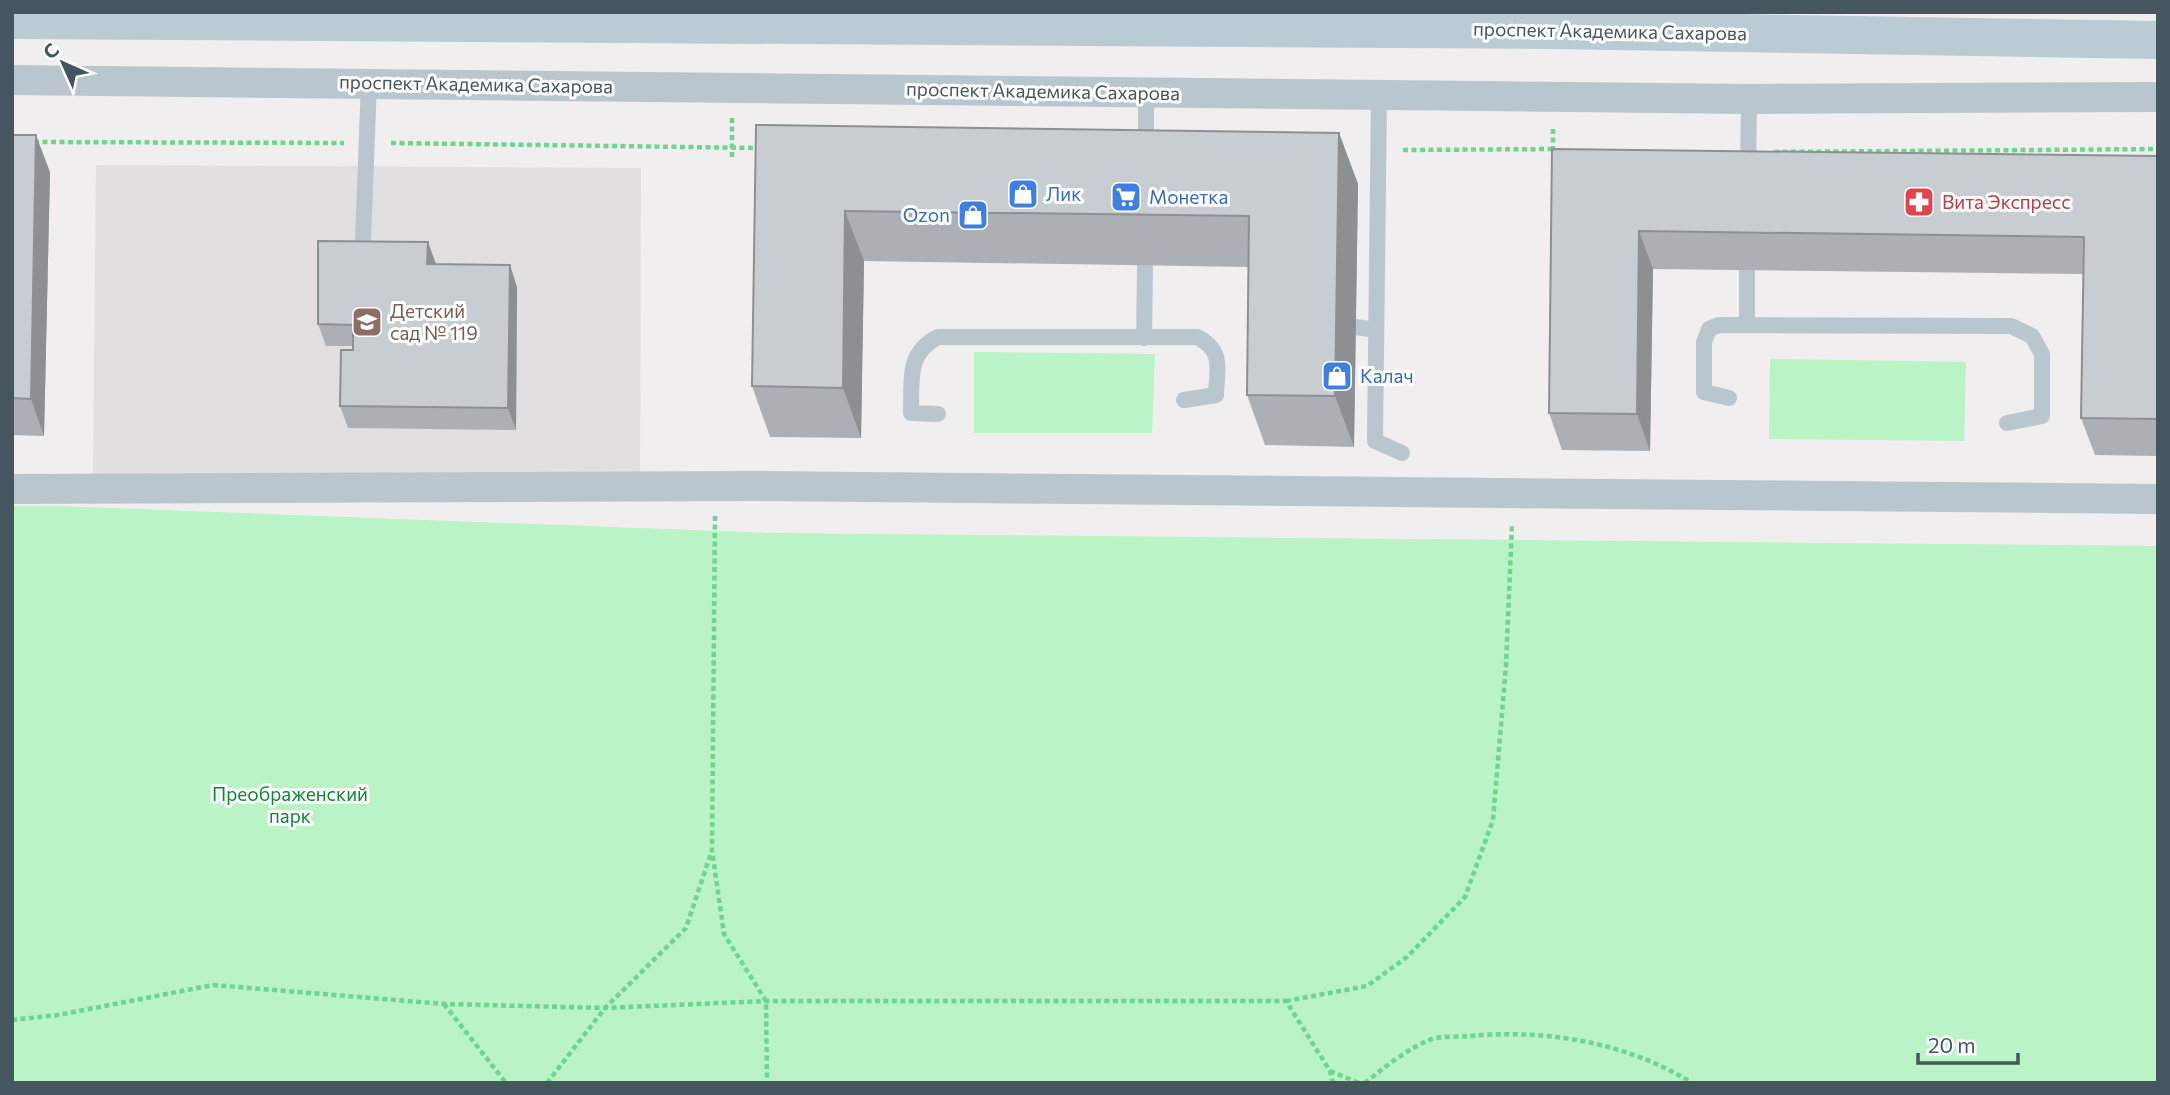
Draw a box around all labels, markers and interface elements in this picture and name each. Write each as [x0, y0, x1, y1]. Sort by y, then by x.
street label: проспект Академика Сахарова [1473, 17, 1747, 44]
north arrow [28, 28, 98, 98]
text: С [38, 38, 63, 63]
street label: проспект Академика Сахарова [339, 70, 613, 97]
street label: проспект Академика Сахарова [906, 77, 1180, 104]
shop icon: Лик [1006, 177, 1040, 211]
supermarket icon: Монетка [1109, 180, 1143, 214]
place label: Лик [1046, 182, 1081, 205]
place label: Монетка [1149, 185, 1228, 208]
pharmacy icon: Вита Экспресс [1902, 185, 1936, 219]
place label: Вита Экспресс [1942, 190, 2071, 213]
shop icon: Ozon [956, 198, 990, 232]
place label: Ozon [903, 203, 950, 226]
place label: Детский сад № 119 [390, 299, 478, 344]
school or university icon: Детский сад № 119 [350, 305, 384, 339]
shop icon: Калач [1320, 359, 1354, 393]
place label: Калач [1360, 364, 1414, 387]
park label: Преображенский парк [212, 782, 368, 827]
scale bar [1918, 1021, 2018, 1066]
text: 20 m [1928, 1032, 1976, 1057]

